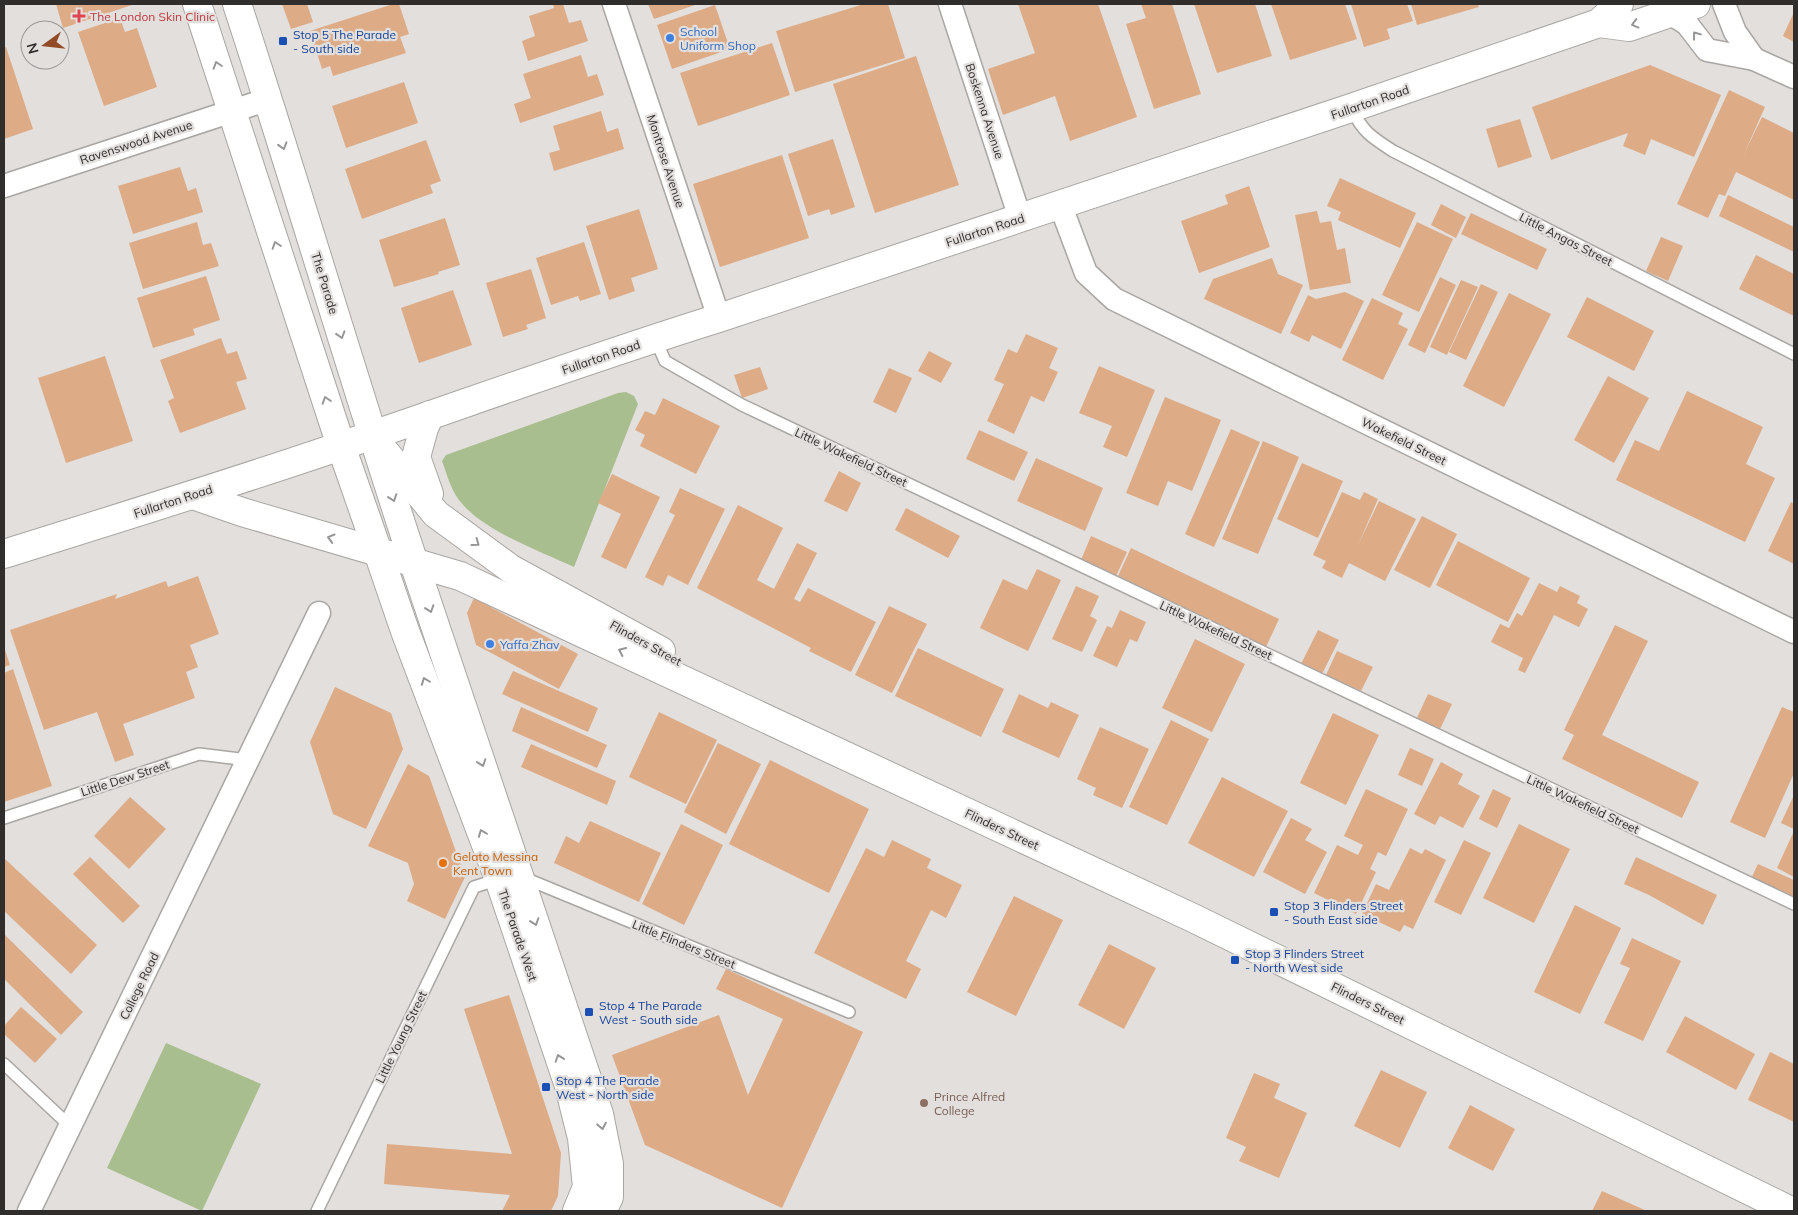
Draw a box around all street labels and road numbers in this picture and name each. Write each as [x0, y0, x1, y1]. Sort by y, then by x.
street label: Boskenna Avenue [962, 61, 1008, 161]
street label: Fullarton Road [1329, 82, 1411, 122]
street label: Montrose Avenue [644, 113, 688, 209]
street label: Ravenswood Avenue [78, 117, 194, 167]
street label: Little Angas Street [1517, 209, 1615, 269]
street label: Fullarton Road [944, 210, 1026, 250]
street label: The Parade [308, 250, 342, 316]
street label: Fullarton Road [560, 337, 642, 377]
street label: Wakefield Street [1359, 414, 1449, 468]
street label: Little Wakefield Street [792, 424, 910, 490]
street label: Fullarton Road [132, 481, 214, 521]
street label: Little Wakefield Street [1157, 597, 1275, 663]
street label: Flinders Street [607, 617, 685, 669]
street label: Little Dew Street [79, 757, 171, 799]
street label: Little Wakefield Street [1524, 771, 1642, 837]
street label: Flinders Street [963, 805, 1041, 853]
street label: The Parade West [495, 887, 541, 983]
street label: Little Flinders Street [630, 916, 738, 972]
street label: College Road [116, 950, 162, 1022]
street label: Flinders Street [1329, 979, 1407, 1027]
street label: Little Young Street [372, 988, 430, 1086]

